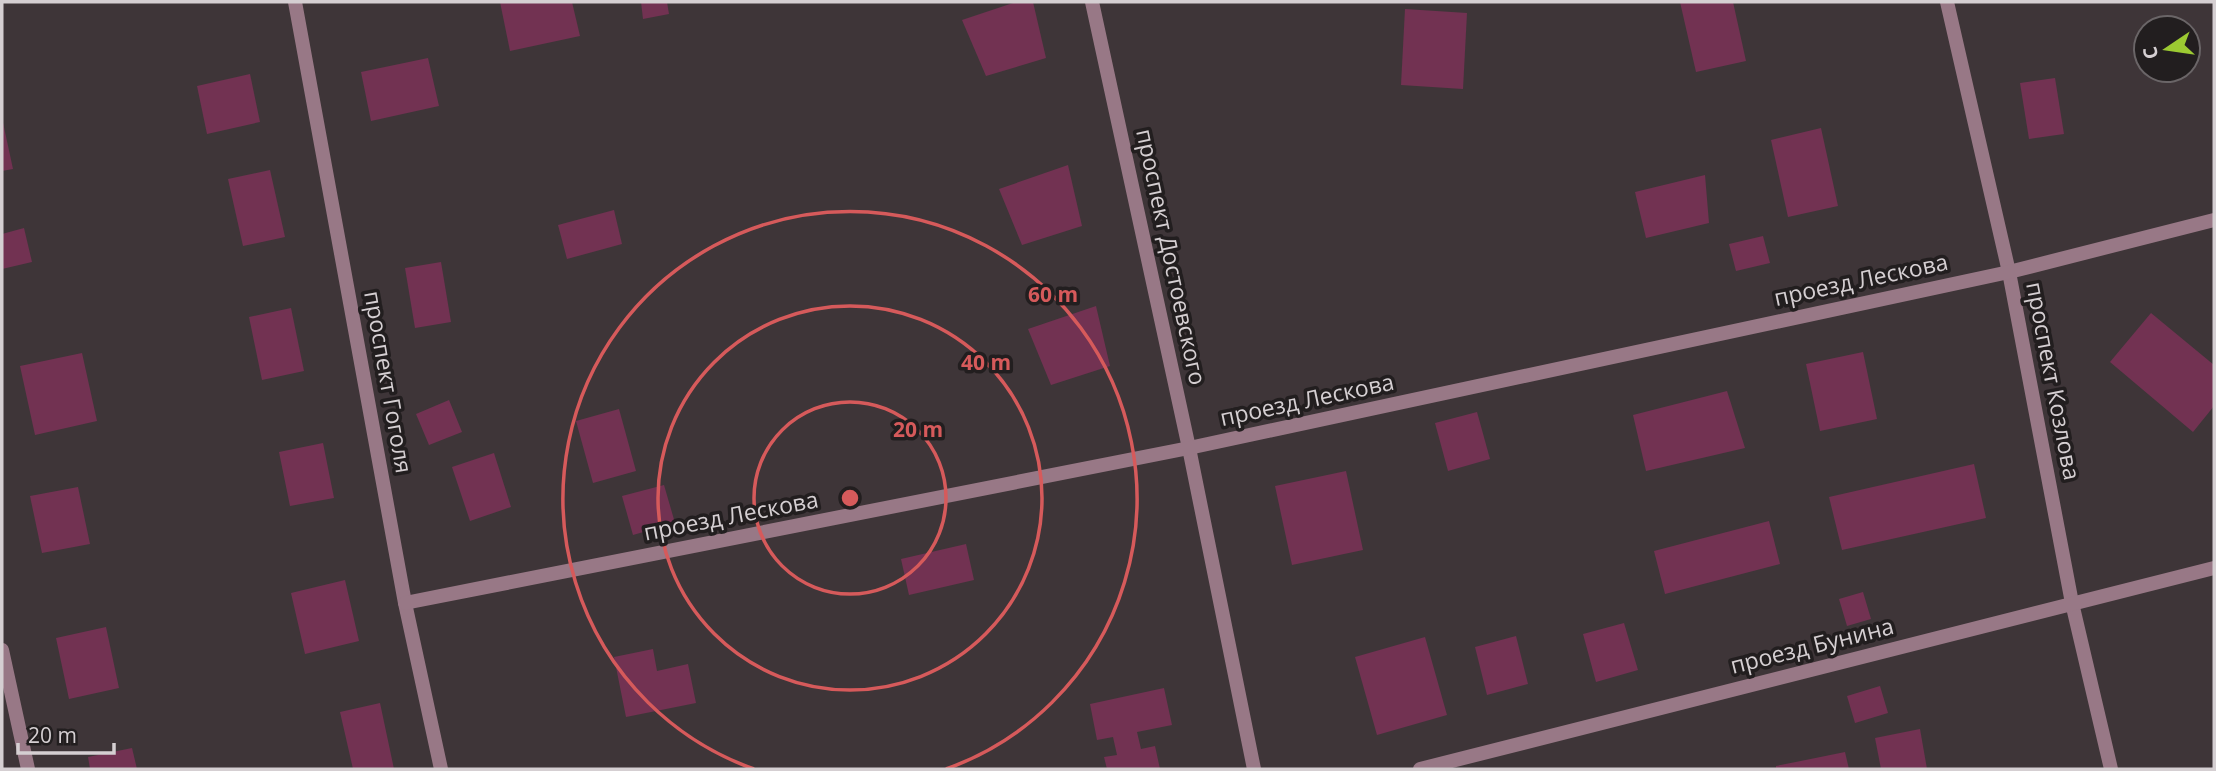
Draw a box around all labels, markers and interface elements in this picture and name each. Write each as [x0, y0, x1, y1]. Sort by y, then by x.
north arrow [2132, 14, 2202, 84]
text: С [2136, 44, 2164, 62]
street label: проспект Достоевского [1129, 126, 1215, 388]
street label: проезд Лескова [1771, 245, 1951, 313]
street label: проспект Козлова [2019, 279, 2089, 483]
text: 60 m [1028, 280, 1078, 308]
street label: проспект Гоголя [357, 288, 421, 475]
text: 40 m [961, 348, 1011, 376]
street label: проезд Лескова [1217, 365, 1397, 433]
text: 20 m [893, 415, 943, 443]
street label: проезд Лескова [641, 482, 821, 548]
centre of rings [838, 486, 862, 510]
street label: проезд Бунина [1727, 609, 1897, 681]
scale bar [18, 712, 114, 756]
text: 20 m [28, 721, 77, 749]

